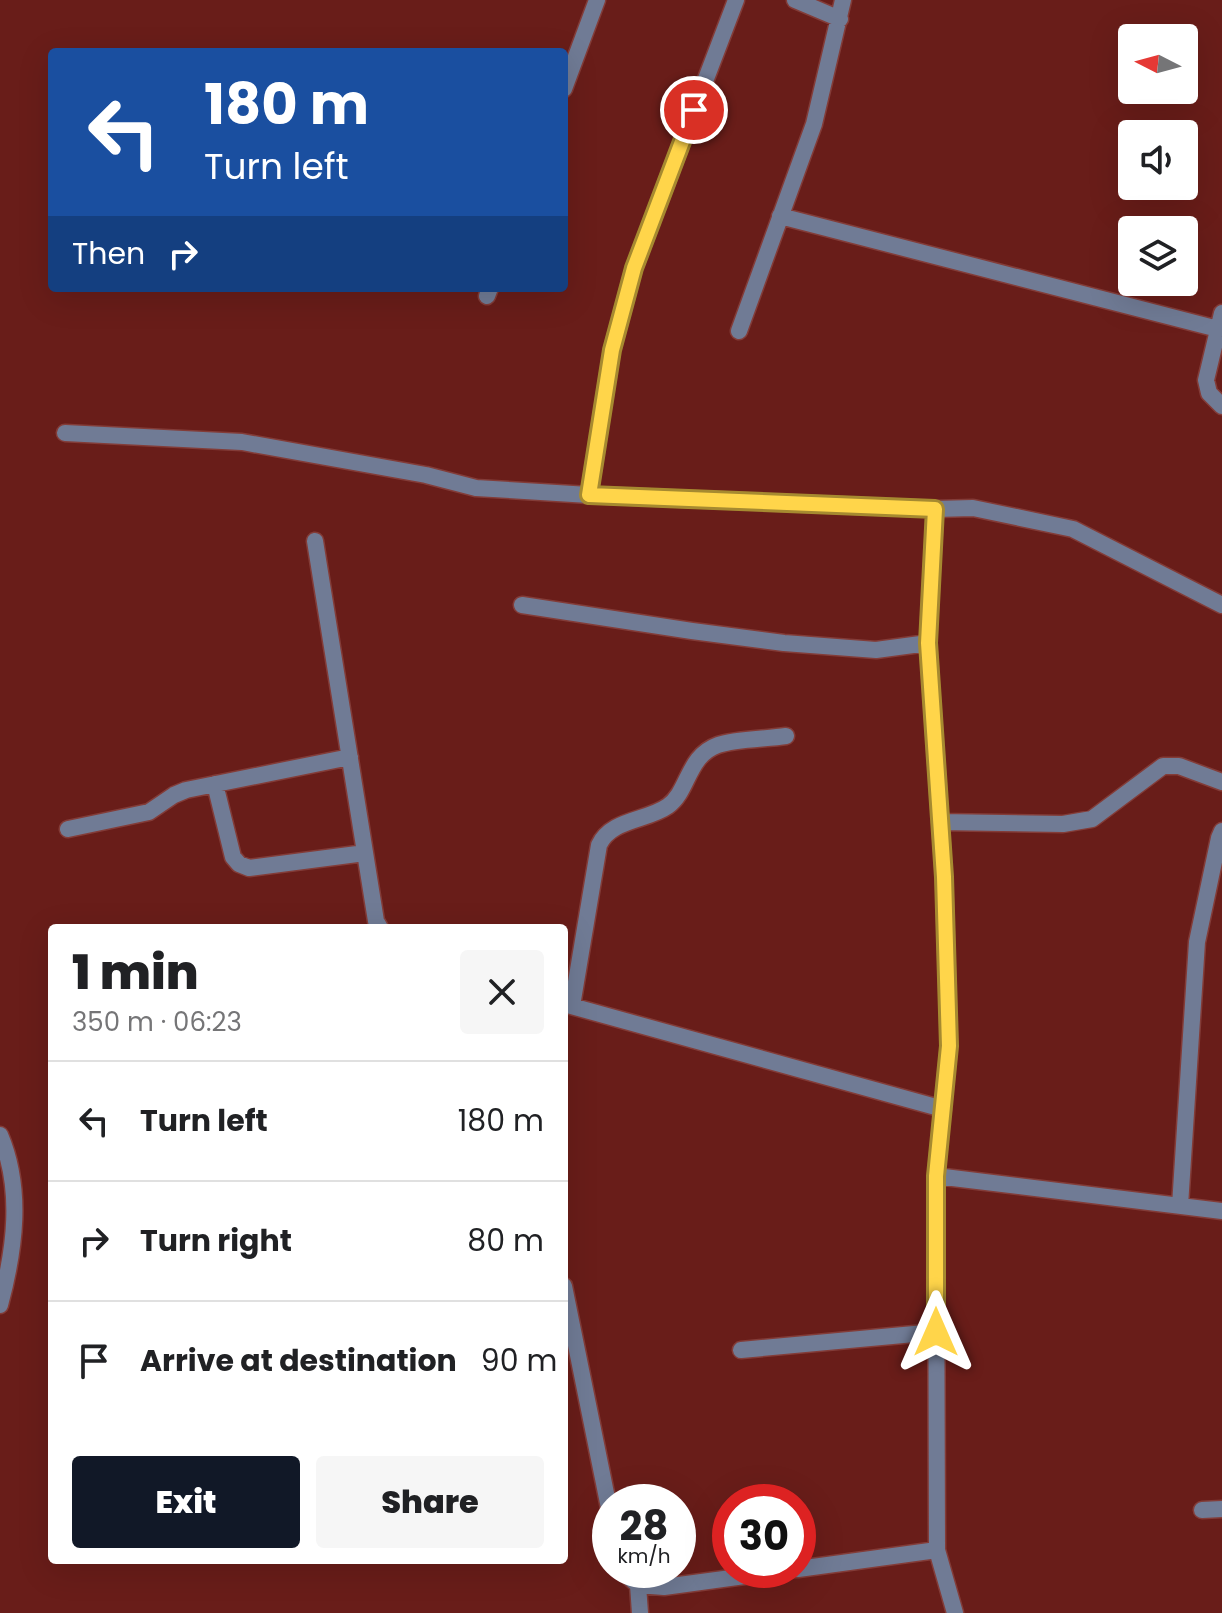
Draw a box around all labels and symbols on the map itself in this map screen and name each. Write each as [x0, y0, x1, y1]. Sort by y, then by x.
north arrow [1118, 24, 1198, 104]
pin [660, 76, 728, 144]
position arrow [894, 1290, 978, 1374]
speed limit sign: 30 [712, 1484, 816, 1588]

